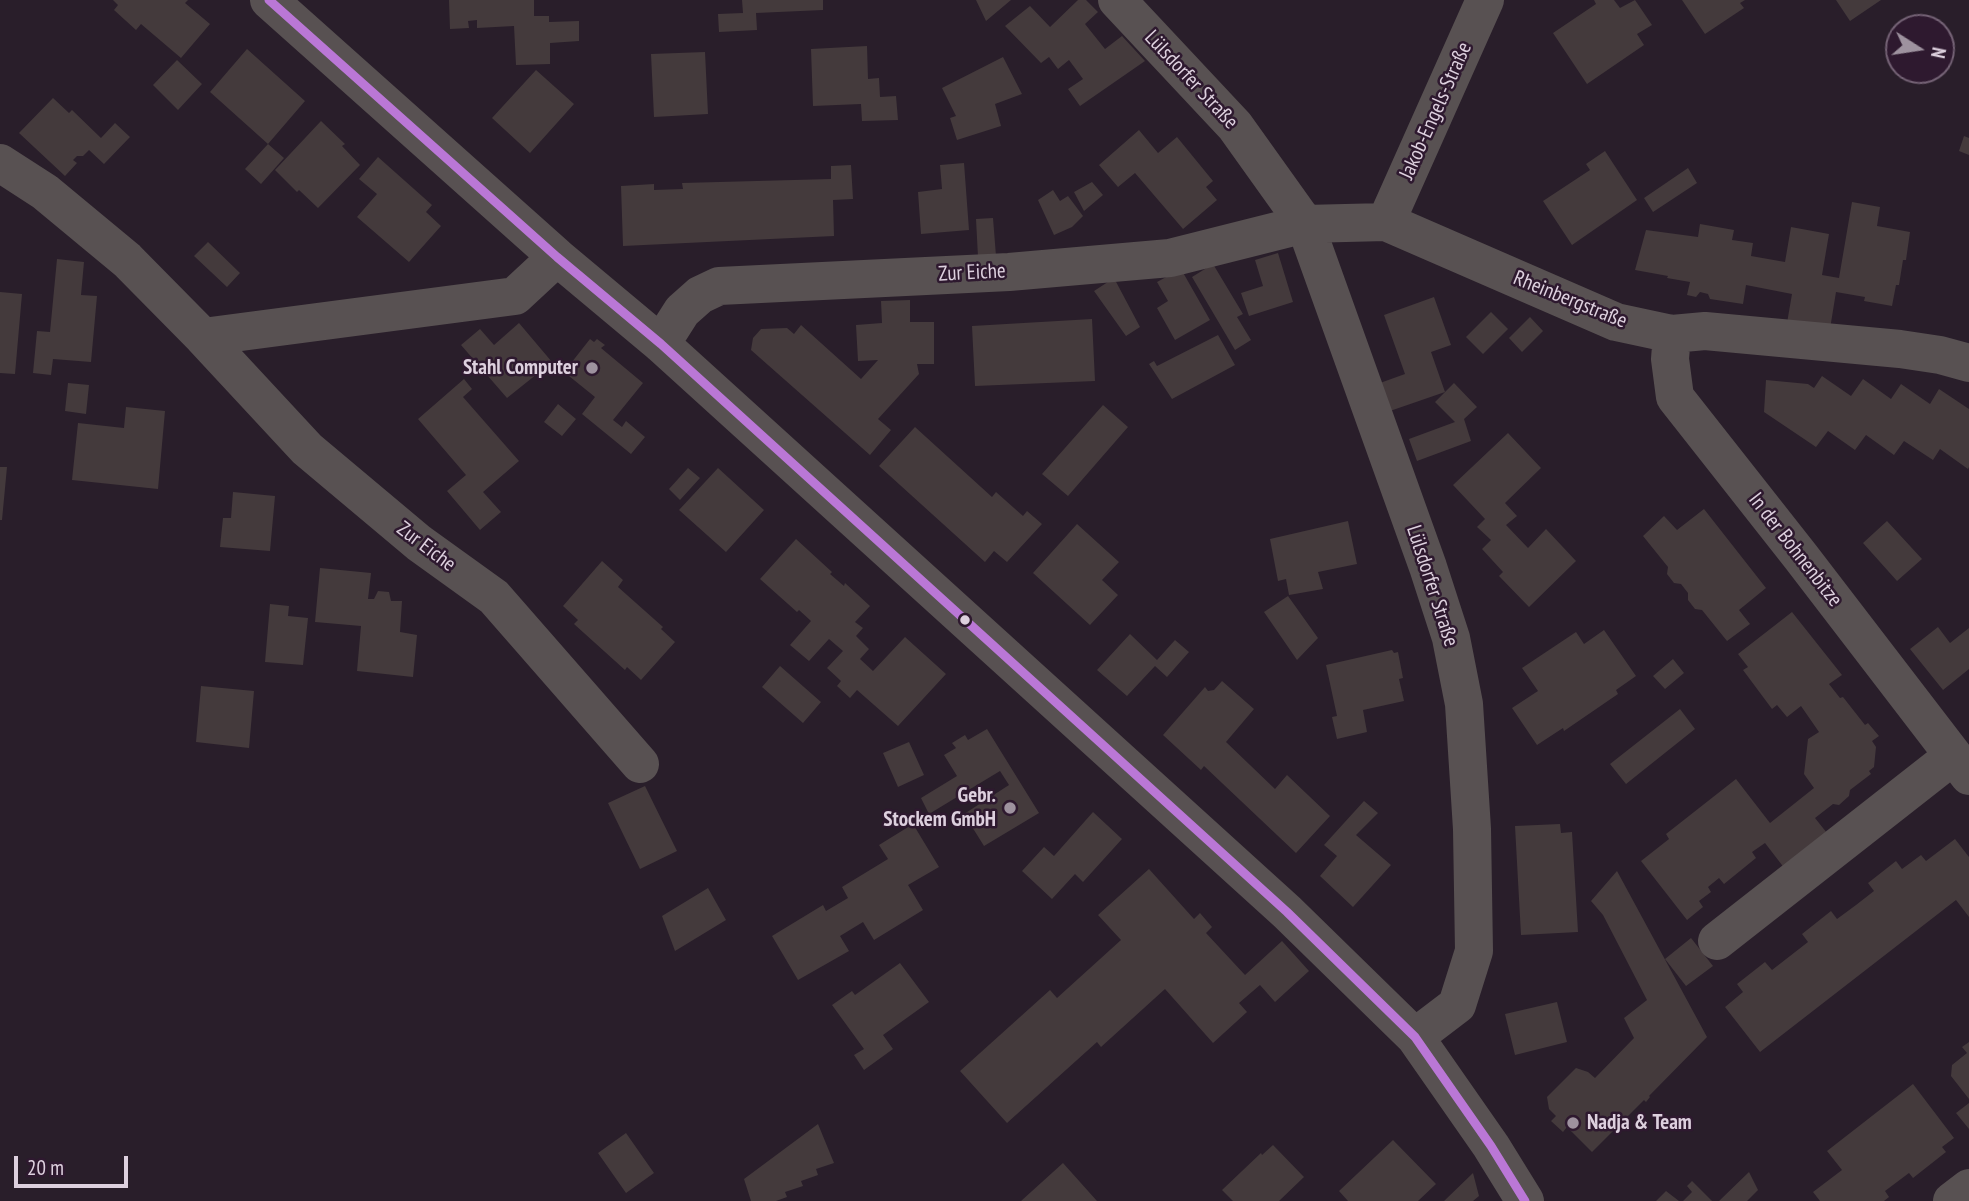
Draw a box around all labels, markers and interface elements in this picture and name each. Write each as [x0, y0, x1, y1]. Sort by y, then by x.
north arrow [1885, 14, 1955, 84]
street label: Lülsdorfer Straße [1139, 25, 1243, 135]
street label: Jakob-Engels-Straße [1394, 38, 1478, 184]
text: N [1926, 45, 1951, 60]
street label: Zur Eiche [938, 259, 1006, 287]
street label: Rheinbergstraße [1509, 266, 1631, 334]
place label: Stahl Computer [463, 355, 578, 381]
marker: Stahl Computer [584, 360, 600, 376]
street label: In der Bohnenbitze [1743, 488, 1847, 612]
street label: Zur Eiche [392, 517, 460, 577]
street label: Lülsdorfer Straße [1401, 522, 1463, 650]
unlabelled marker [958, 613, 972, 627]
place label: Gebr. Stockem GmbH [883, 783, 996, 833]
marker: Gebr. Stockem GmbH [1002, 800, 1018, 816]
place label: Nadja & Team [1587, 1110, 1692, 1136]
marker: Nadja & Team [1565, 1115, 1581, 1131]
scale bar [18, 1142, 131, 1186]
text: 20 m [27, 1154, 64, 1181]

